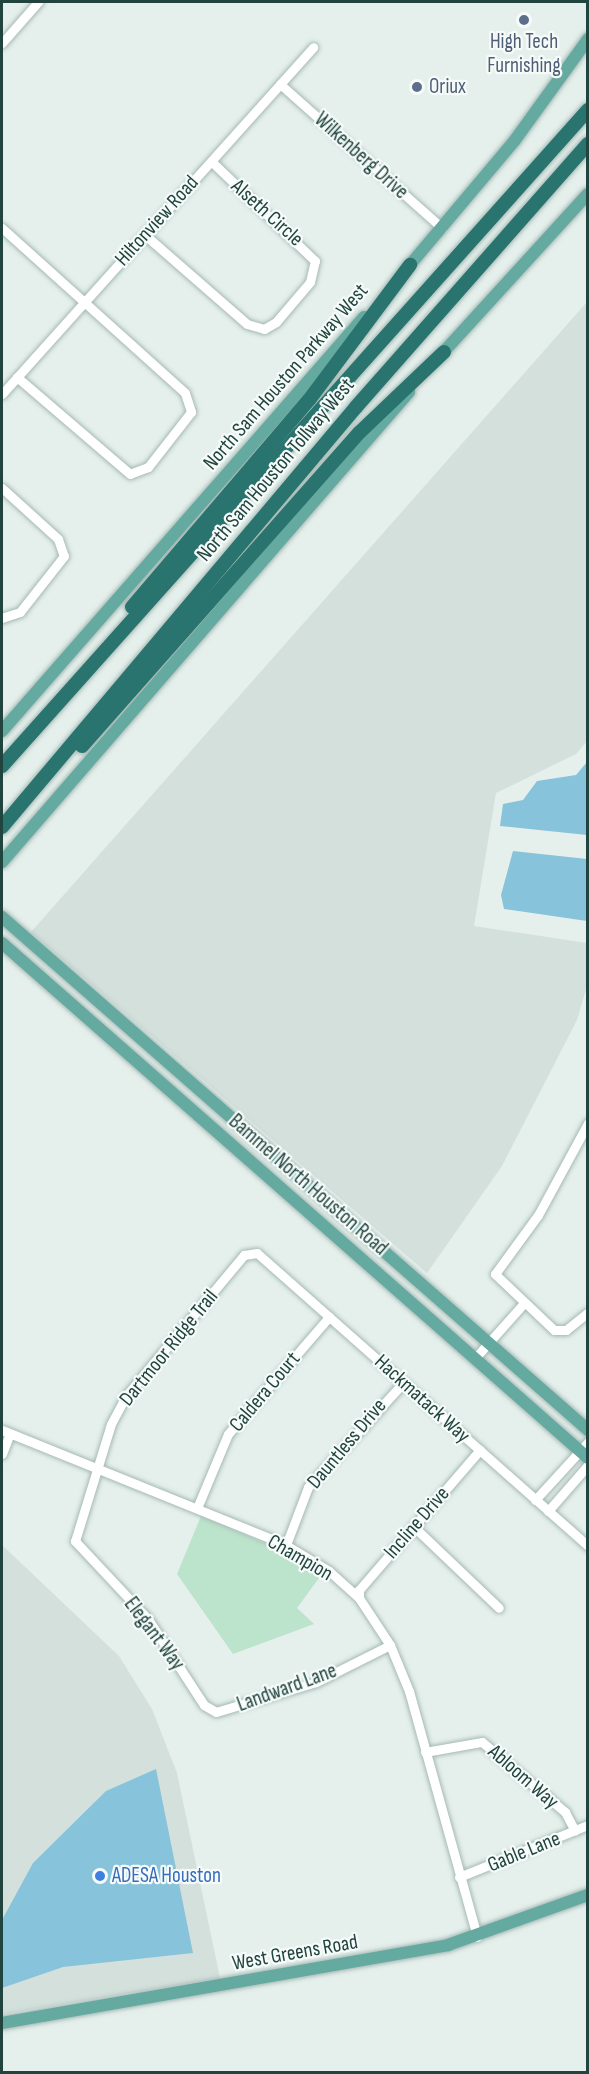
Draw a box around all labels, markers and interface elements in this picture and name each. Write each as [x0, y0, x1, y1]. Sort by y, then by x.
marker: High Tech Furnishing [517, 13, 531, 27]
place label: High Tech Furnishing [487, 29, 561, 79]
place label: Oriux [429, 74, 466, 100]
marker: Oriux [410, 80, 424, 94]
street label: Wilkenberg Drive [309, 107, 413, 205]
street label: Hiltonview Road [110, 171, 204, 271]
street label: Alseth Circle [226, 174, 308, 252]
street label: North Sam Houston Parkway West [198, 279, 374, 475]
street label: North Sam Houston Tollway West [192, 373, 360, 567]
street label: Bammel North Houston Road [223, 1109, 393, 1261]
street label: Dartmoor Ridge Trail [114, 1285, 224, 1411]
street label: Caldera Court [224, 1347, 306, 1437]
street label: Hackmatack Way [369, 1349, 475, 1449]
street label: Dauntless Drive [302, 1394, 392, 1494]
street label: Incline Drive [379, 1482, 455, 1564]
street label: Champion [263, 1529, 337, 1587]
street label: Elegant Way [118, 1592, 190, 1676]
street label: Landward Lane [234, 1658, 340, 1718]
street label: Abloom Way [483, 1740, 563, 1814]
street label: Gable Lane [484, 1826, 564, 1878]
place label: ADESA Houston [112, 1863, 221, 1889]
marker: ADESA Houston [93, 1869, 107, 1883]
street label: West Greens Road [230, 1930, 360, 1976]

